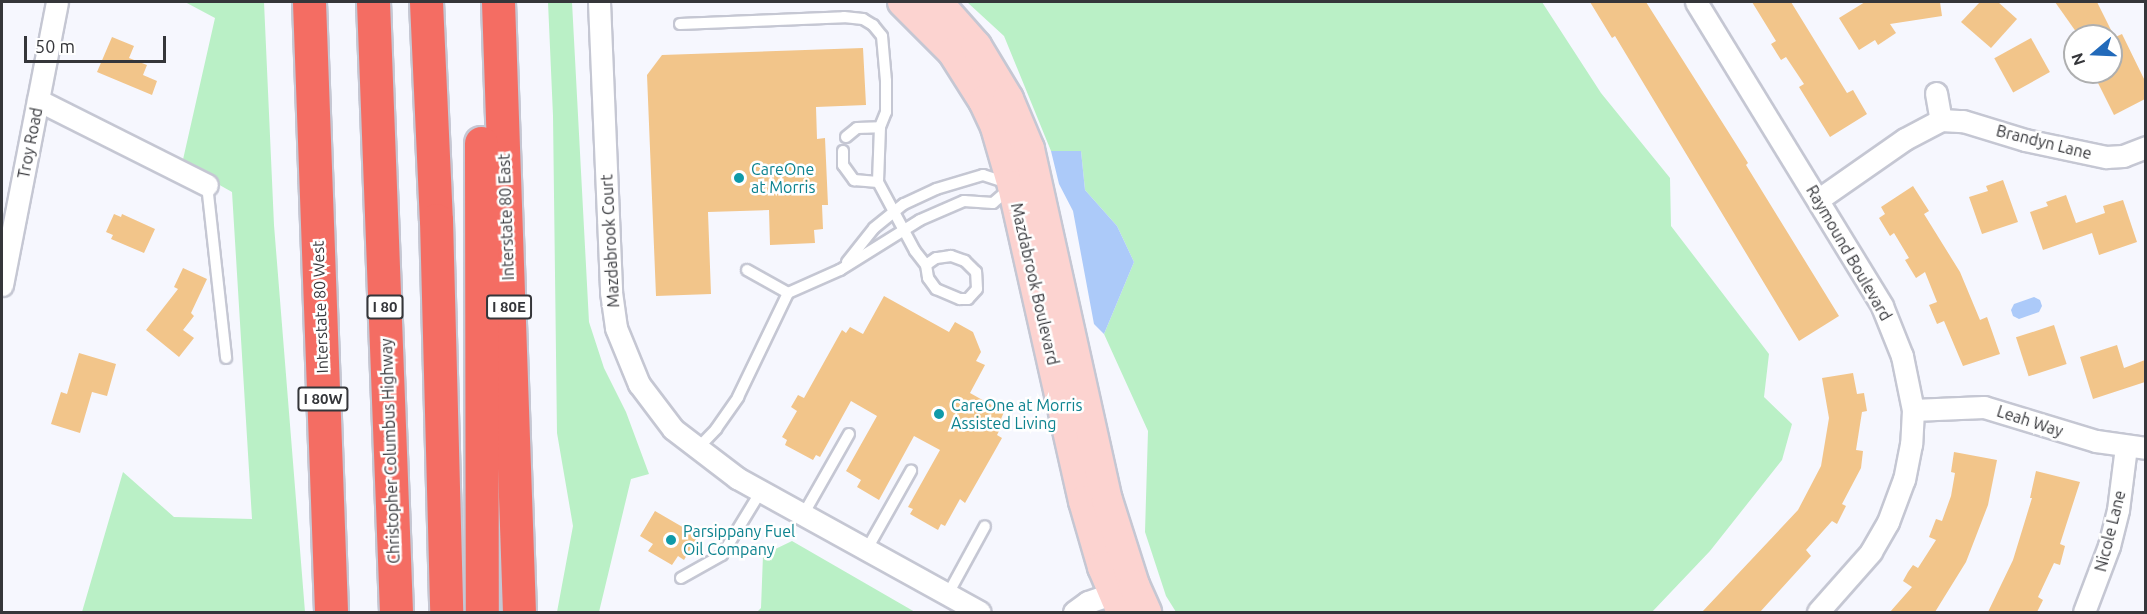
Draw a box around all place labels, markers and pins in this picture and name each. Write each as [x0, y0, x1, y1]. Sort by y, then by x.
place label: CareOne at Morris [751, 159, 815, 197]
marker: CareOne at Morris [732, 171, 746, 185]
place label: CareOne at Morris Assisted Living [951, 395, 1082, 433]
marker: CareOne at Morris Assisted Living [932, 407, 946, 421]
place label: Parsippany Fuel Oil Company [683, 521, 795, 559]
marker: Parsippany Fuel Oil Company [664, 533, 678, 547]

